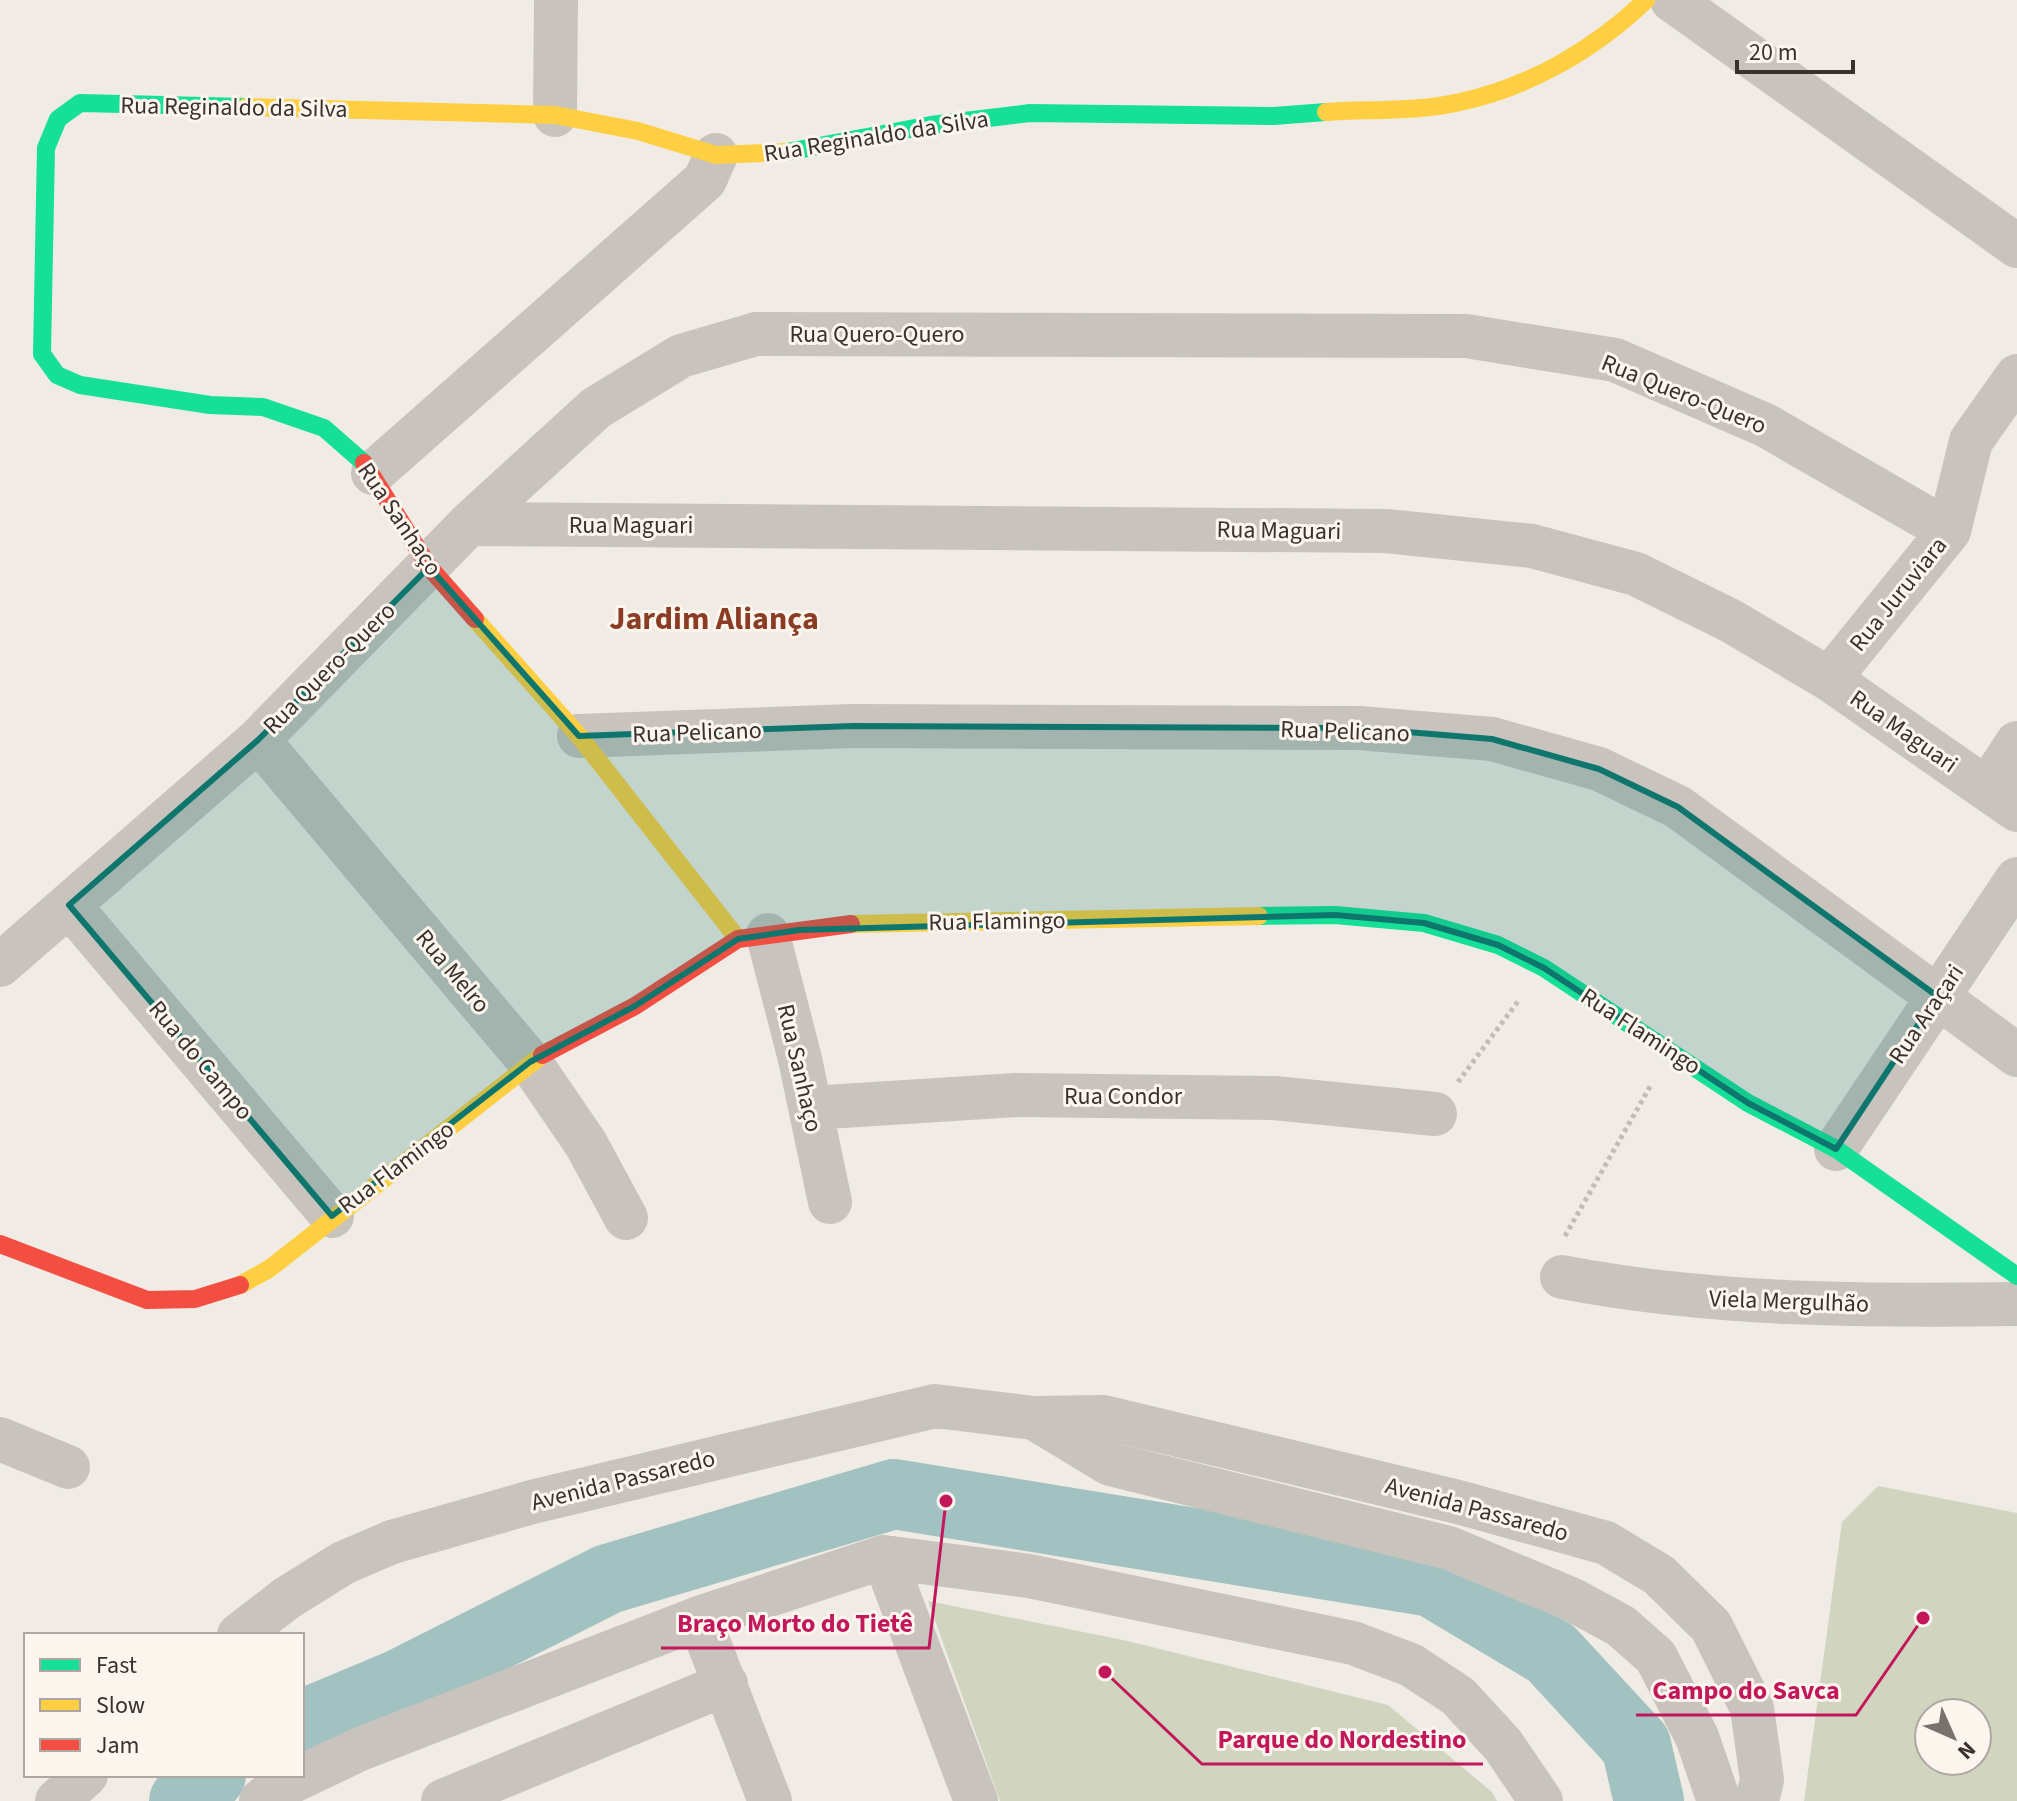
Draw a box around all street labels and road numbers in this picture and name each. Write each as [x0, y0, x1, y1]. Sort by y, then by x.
street label: Rua Reginaldo da Silva [120, 88, 348, 127]
street label: Rua Reginaldo da Silva [761, 101, 991, 172]
street label: Rua Quero-Quero [789, 317, 965, 352]
street label: Rua Quero-Quero [1596, 345, 1772, 444]
street label: Rua Sanhaço [349, 456, 451, 583]
street label: Rua Maguari [569, 508, 693, 543]
street label: Rua Maguari [1216, 512, 1342, 549]
street label: Rua Juruviara [1841, 529, 1956, 659]
street label: Rua Quero-Quero [255, 594, 404, 743]
street label: Rua Maguari [1843, 681, 1965, 781]
street label: Rua Pelicano [1280, 712, 1410, 751]
street label: Rua Pelicano [632, 713, 762, 752]
street label: Rua Flamingo [928, 903, 1066, 940]
street label: Rua Melro [407, 922, 498, 1021]
street label: Rua Araçari [1880, 957, 1973, 1071]
street label: Rua Flamingo [1574, 979, 1708, 1084]
street label: Rua do Campo [140, 993, 261, 1128]
street label: Rua Sanhaço [768, 1001, 831, 1136]
street label: Rua Condor [1064, 1079, 1183, 1114]
street label: Rua Flamingo [331, 1112, 462, 1223]
street label: Viela Mergulhão [1708, 1281, 1870, 1322]
street label: Avenida Passaredo [528, 1441, 719, 1520]
street label: Avenida Passaredo [1381, 1468, 1572, 1551]

